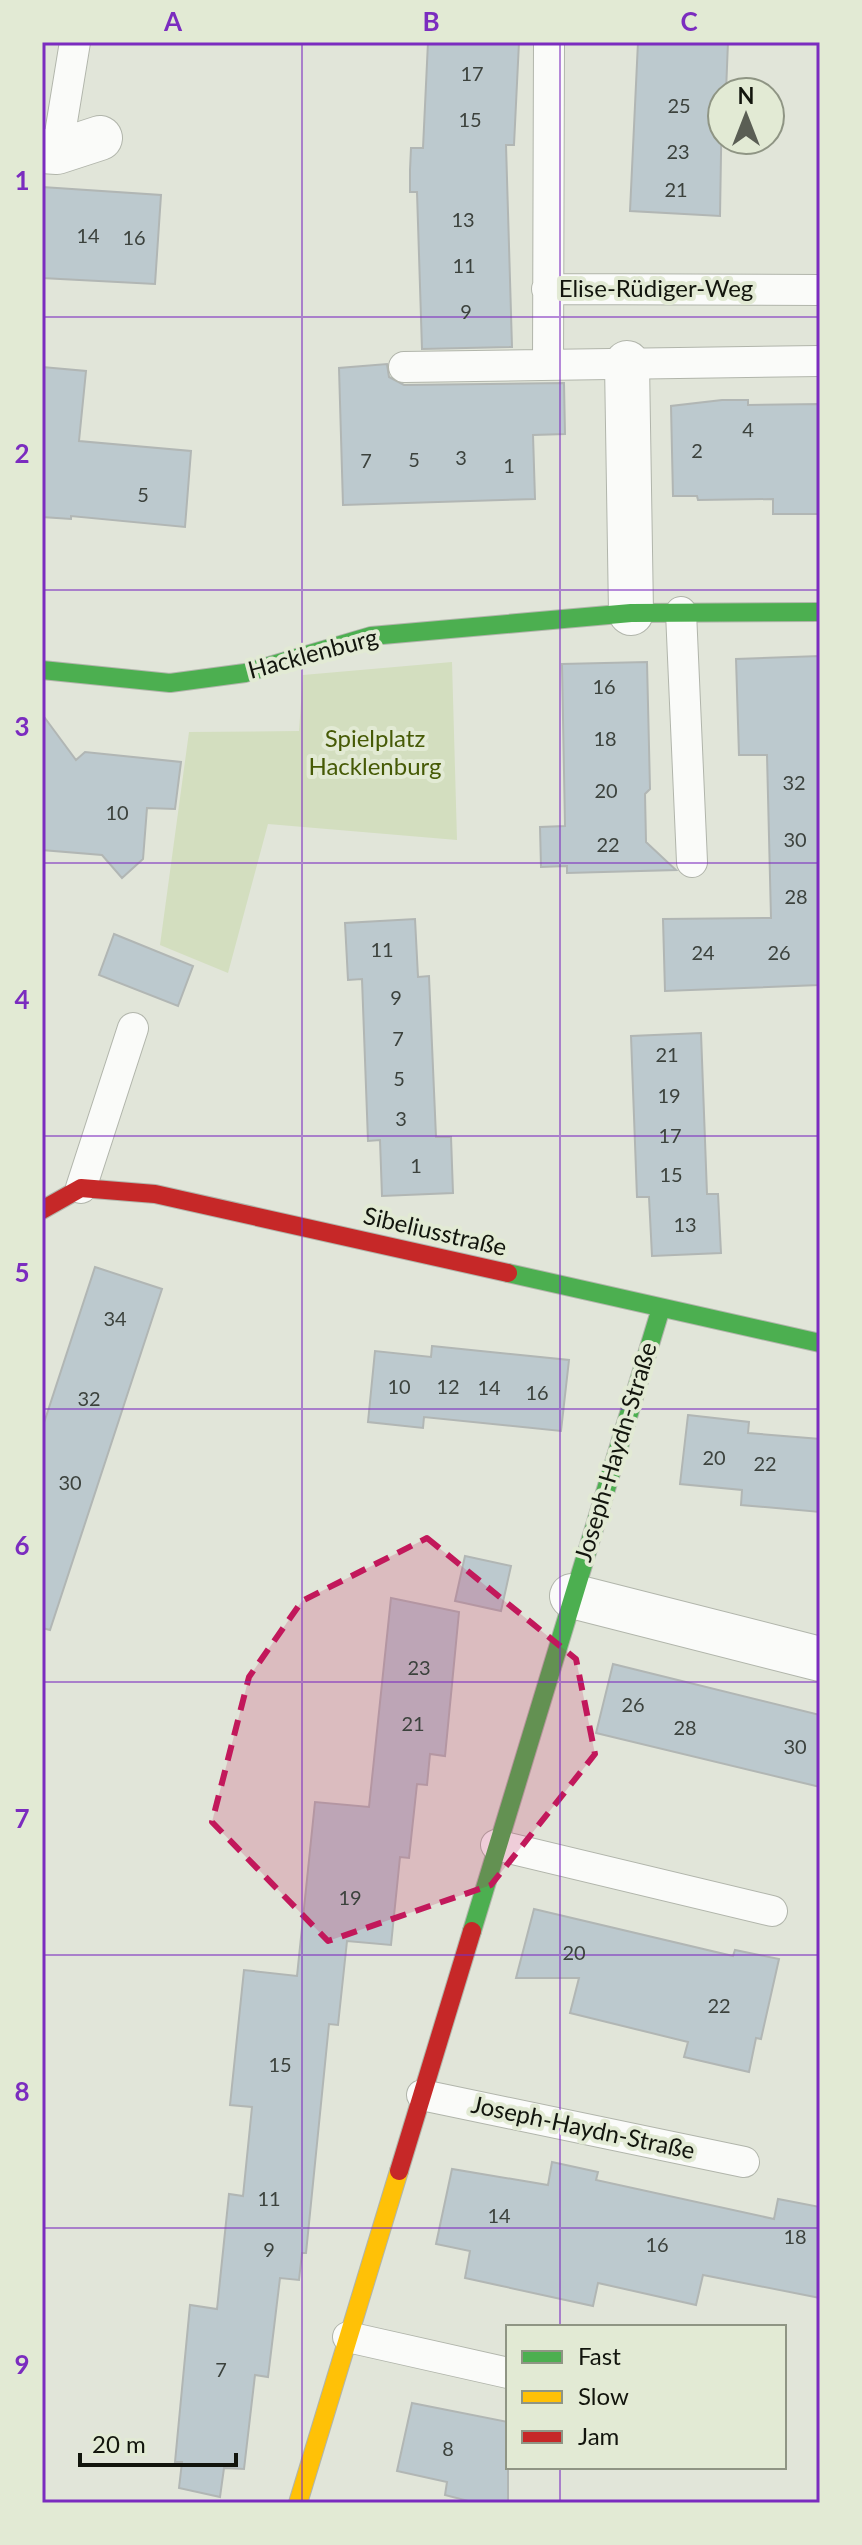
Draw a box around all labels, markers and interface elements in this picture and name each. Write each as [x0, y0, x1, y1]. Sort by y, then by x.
text: A [163, 5, 183, 37]
text: B [422, 5, 440, 37]
text: C [680, 5, 698, 37]
house number: 17 [460, 61, 484, 85]
north arrow [706, 76, 786, 156]
text: N [738, 82, 754, 109]
house number: 25 [667, 93, 691, 117]
house number: 15 [458, 107, 482, 131]
house number: 23 [666, 139, 690, 163]
text: 1 [14, 164, 30, 196]
house number: 21 [664, 177, 688, 201]
house number: 13 [451, 207, 475, 231]
house number: 14 [76, 223, 100, 247]
house number: 16 [122, 225, 146, 249]
house number: 11 [452, 253, 476, 277]
street label: Elise-Rüdiger-Weg [559, 273, 753, 302]
house number: 9 [460, 299, 472, 323]
house number: 4 [742, 417, 754, 441]
text: 2 [14, 437, 30, 469]
house number: 2 [691, 438, 703, 462]
house number: 3 [455, 445, 467, 469]
house number: 5 [408, 447, 420, 471]
house number: 7 [360, 448, 372, 472]
house number: 1 [503, 453, 515, 477]
house number: 5 [137, 482, 149, 506]
street label: Hacklenburg [245, 621, 381, 684]
house number: 16 [592, 674, 616, 698]
text: 3 [14, 710, 30, 742]
park label: Spielplatz Hacklenburg [308, 723, 442, 780]
house number: 18 [593, 726, 617, 750]
house number: 32 [782, 770, 806, 794]
house number: 20 [594, 778, 618, 802]
house number: 10 [105, 800, 129, 824]
house number: 30 [783, 827, 807, 851]
house number: 22 [596, 832, 620, 856]
house number: 28 [784, 884, 808, 908]
house number: 11 [370, 937, 394, 961]
house number: 24 [691, 940, 715, 964]
house number: 26 [767, 940, 791, 964]
text: 4 [14, 983, 30, 1015]
house number: 9 [390, 985, 402, 1009]
house number: 7 [392, 1026, 404, 1050]
house number: 21 [655, 1042, 679, 1066]
house number: 5 [393, 1066, 405, 1090]
house number: 19 [657, 1083, 681, 1107]
house number: 3 [395, 1106, 407, 1130]
house number: 17 [658, 1123, 682, 1147]
house number: 1 [410, 1153, 422, 1177]
house number: 15 [659, 1162, 683, 1186]
street label: Sibeliusstraße [361, 1200, 510, 1261]
house number: 13 [673, 1212, 697, 1236]
text: 5 [14, 1256, 30, 1288]
house number: 34 [103, 1306, 127, 1330]
street label: Joseph-Haydn-Straße [567, 1338, 662, 1565]
house number: 10 [387, 1374, 411, 1398]
house number: 12 [436, 1374, 460, 1398]
house number: 14 [477, 1375, 501, 1399]
house number: 16 [525, 1380, 549, 1404]
house number: 32 [77, 1386, 101, 1410]
house number: 20 [702, 1445, 726, 1469]
house number: 22 [753, 1451, 777, 1475]
house number: 30 [58, 1470, 82, 1494]
text: 6 [14, 1529, 30, 1561]
house number: 23 [407, 1655, 431, 1679]
house number: 26 [621, 1692, 645, 1716]
house number: 21 [401, 1711, 425, 1735]
house number: 28 [673, 1715, 697, 1739]
house number: 30 [783, 1734, 807, 1758]
text: 7 [14, 1802, 30, 1834]
house number: 19 [338, 1885, 362, 1909]
house number: 20 [562, 1940, 586, 1964]
house number: 22 [707, 1993, 731, 2017]
house number: 15 [268, 2052, 292, 2076]
text: 8 [14, 2075, 30, 2107]
street label: Joseph-Haydn-Straße [469, 2089, 698, 2164]
house number: 11 [257, 2186, 281, 2210]
house number: 14 [487, 2203, 511, 2227]
house number: 18 [783, 2224, 807, 2248]
house number: 16 [645, 2232, 669, 2256]
house number: 9 [263, 2237, 275, 2261]
legend [506, 2325, 786, 2469]
text: Fast [578, 2341, 621, 2370]
text: 9 [14, 2348, 30, 2380]
house number: 7 [215, 2357, 227, 2381]
text: Slow [578, 2381, 629, 2410]
scale bar [80, 2417, 236, 2467]
text: Jam [578, 2421, 619, 2450]
text: 20 m [92, 2429, 146, 2458]
house number: 8 [442, 2436, 454, 2460]

